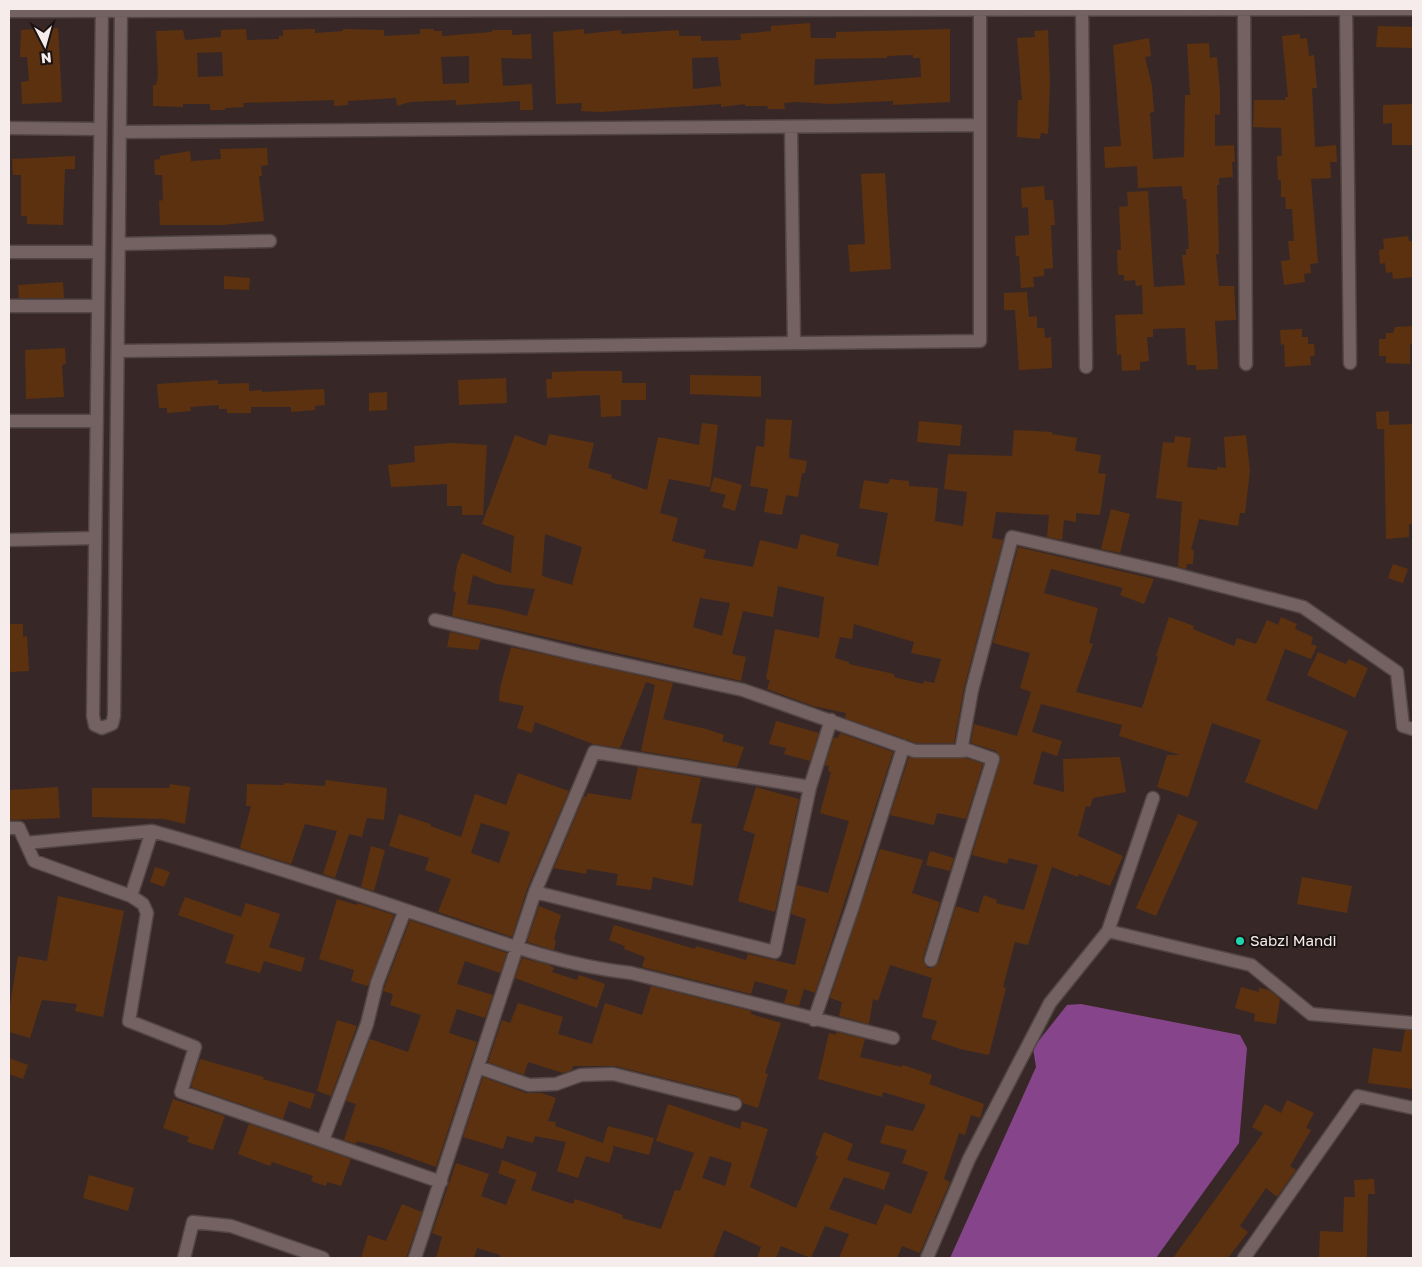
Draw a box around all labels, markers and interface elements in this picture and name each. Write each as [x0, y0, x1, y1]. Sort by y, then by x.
north arrow [20, 20, 70, 70]
text: N [40, 49, 53, 67]
place label: Sabzi Mandi [1250, 931, 1337, 949]
marker: Sabzi Mandi [1234, 935, 1246, 947]

